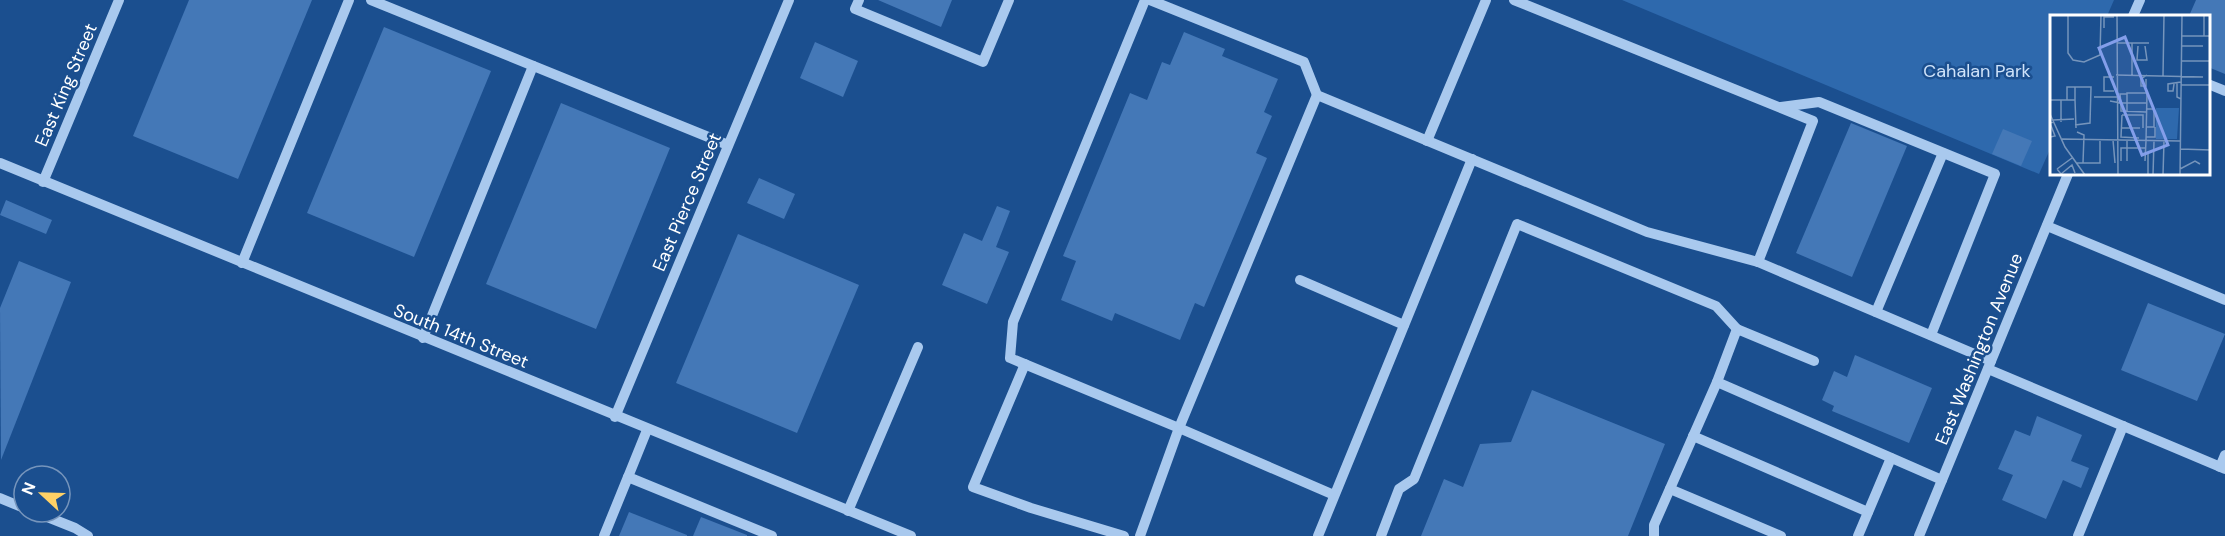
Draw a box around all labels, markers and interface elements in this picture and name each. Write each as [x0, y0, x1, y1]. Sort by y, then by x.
inset map [2050, 15, 2210, 176]
street label: East King Street [29, 20, 103, 150]
park label: Cahalan Park [1923, 59, 2031, 83]
street label: East Pierce Street [647, 129, 727, 275]
street label: East Washington Avenue [1930, 250, 2028, 448]
street label: South 14th Street [390, 298, 532, 374]
north arrow [12, 464, 72, 524]
text: N [17, 479, 40, 498]

